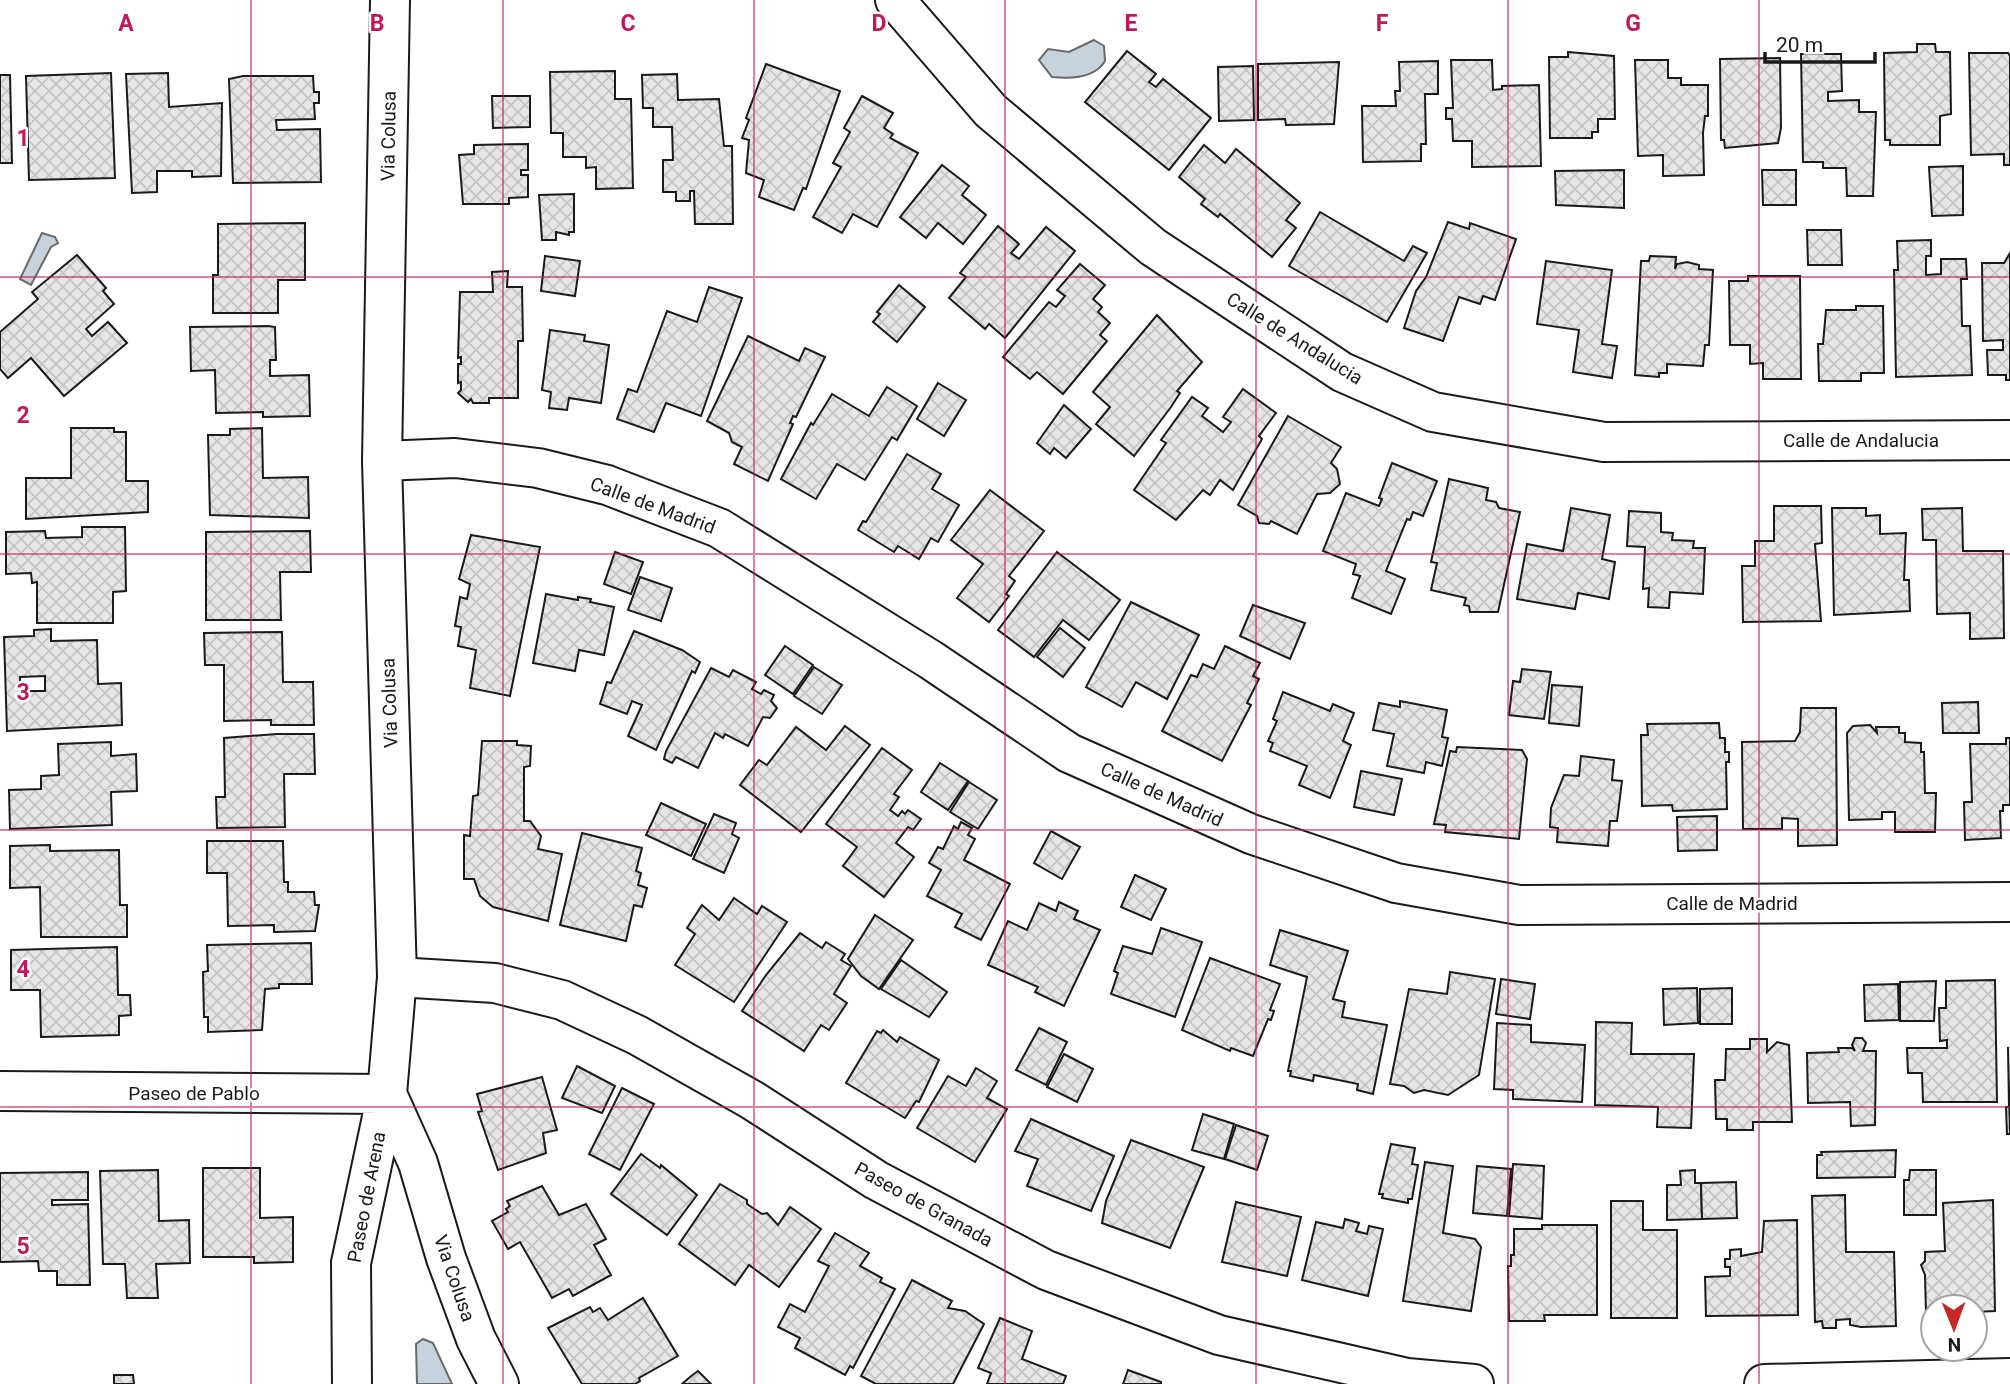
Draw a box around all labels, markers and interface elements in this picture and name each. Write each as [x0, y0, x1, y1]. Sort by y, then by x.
text: A [118, 10, 134, 37]
text: B [370, 10, 384, 37]
text: C [620, 10, 636, 37]
text: D [872, 10, 886, 37]
text: E [1125, 10, 1138, 37]
text: F [1376, 10, 1389, 37]
text: G [1625, 10, 1641, 37]
scale bar [1765, 21, 1875, 65]
text: 20 m [1776, 33, 1823, 57]
street label: Via Colusa [376, 91, 401, 181]
text: 1 [16, 125, 30, 152]
street label: Calle de Andalucia [1222, 287, 1367, 390]
text: 2 [16, 402, 30, 429]
street label: Calle de Andalucia [1783, 429, 1939, 452]
street label: Calle de Madrid [587, 472, 719, 539]
street label: Via Colusa [376, 657, 403, 748]
text: 3 [16, 679, 30, 706]
street label: Calle de Madrid [1097, 757, 1227, 832]
street label: Calle de Madrid [1666, 892, 1798, 915]
text: 4 [16, 956, 30, 983]
street label: Paseo de Pablo [128, 1082, 260, 1105]
street label: Paseo de Arena [343, 1130, 390, 1264]
street label: Paseo de Granada [851, 1157, 997, 1252]
street label: Via Colusa [429, 1232, 480, 1325]
text: 5 [16, 1233, 30, 1260]
north arrow [1919, 1293, 1989, 1363]
text: N [1947, 1333, 1961, 1356]

